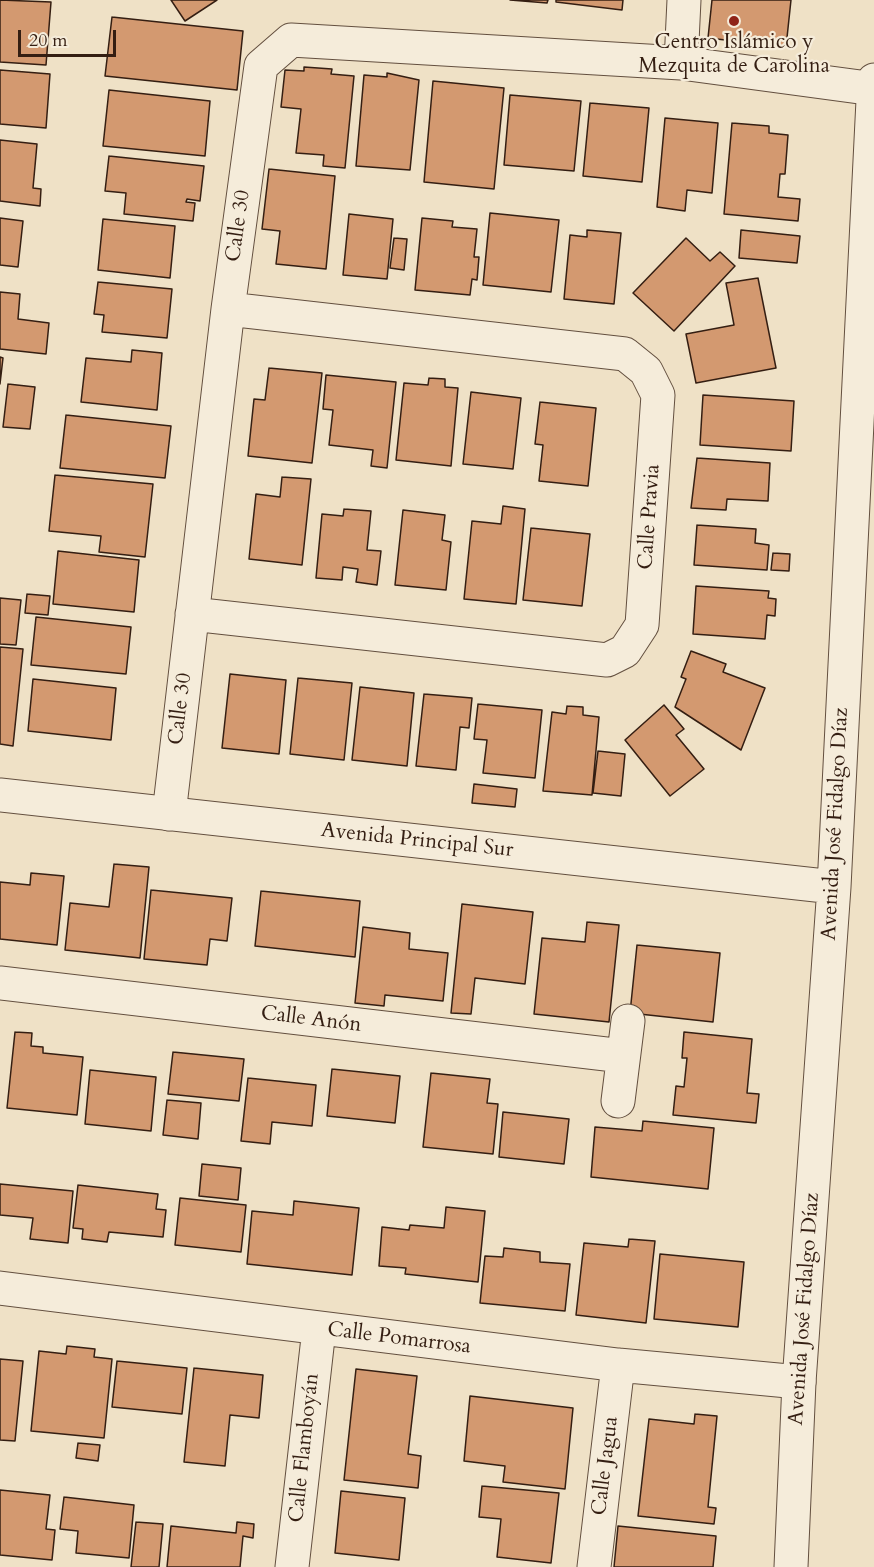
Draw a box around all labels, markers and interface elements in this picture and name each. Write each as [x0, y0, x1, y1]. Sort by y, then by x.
marker: Centro Islámico y Mezquita de Carolina [727, 14, 741, 28]
scale bar [21, 18, 118, 56]
text: 20 m [29, 28, 68, 53]
place label: Centro Islámico y Mezquita de Carolina [638, 30, 830, 80]
street label: Calle 30 [221, 188, 257, 264]
street label: Calle Pravia [634, 463, 666, 571]
street label: Calle 30 [164, 671, 198, 747]
street label: Avenida José Fidalgo Díaz [817, 707, 855, 941]
street label: Avenida Principal Sur [320, 818, 514, 864]
street label: Calle Anón [259, 1001, 363, 1039]
street label: Avenida José Fidalgo Díaz [784, 1192, 826, 1426]
street label: Calle Pomarrosa [326, 1318, 472, 1360]
street label: Calle Flamboyán [285, 1372, 325, 1524]
street label: Calle Jagua [587, 1415, 625, 1517]

